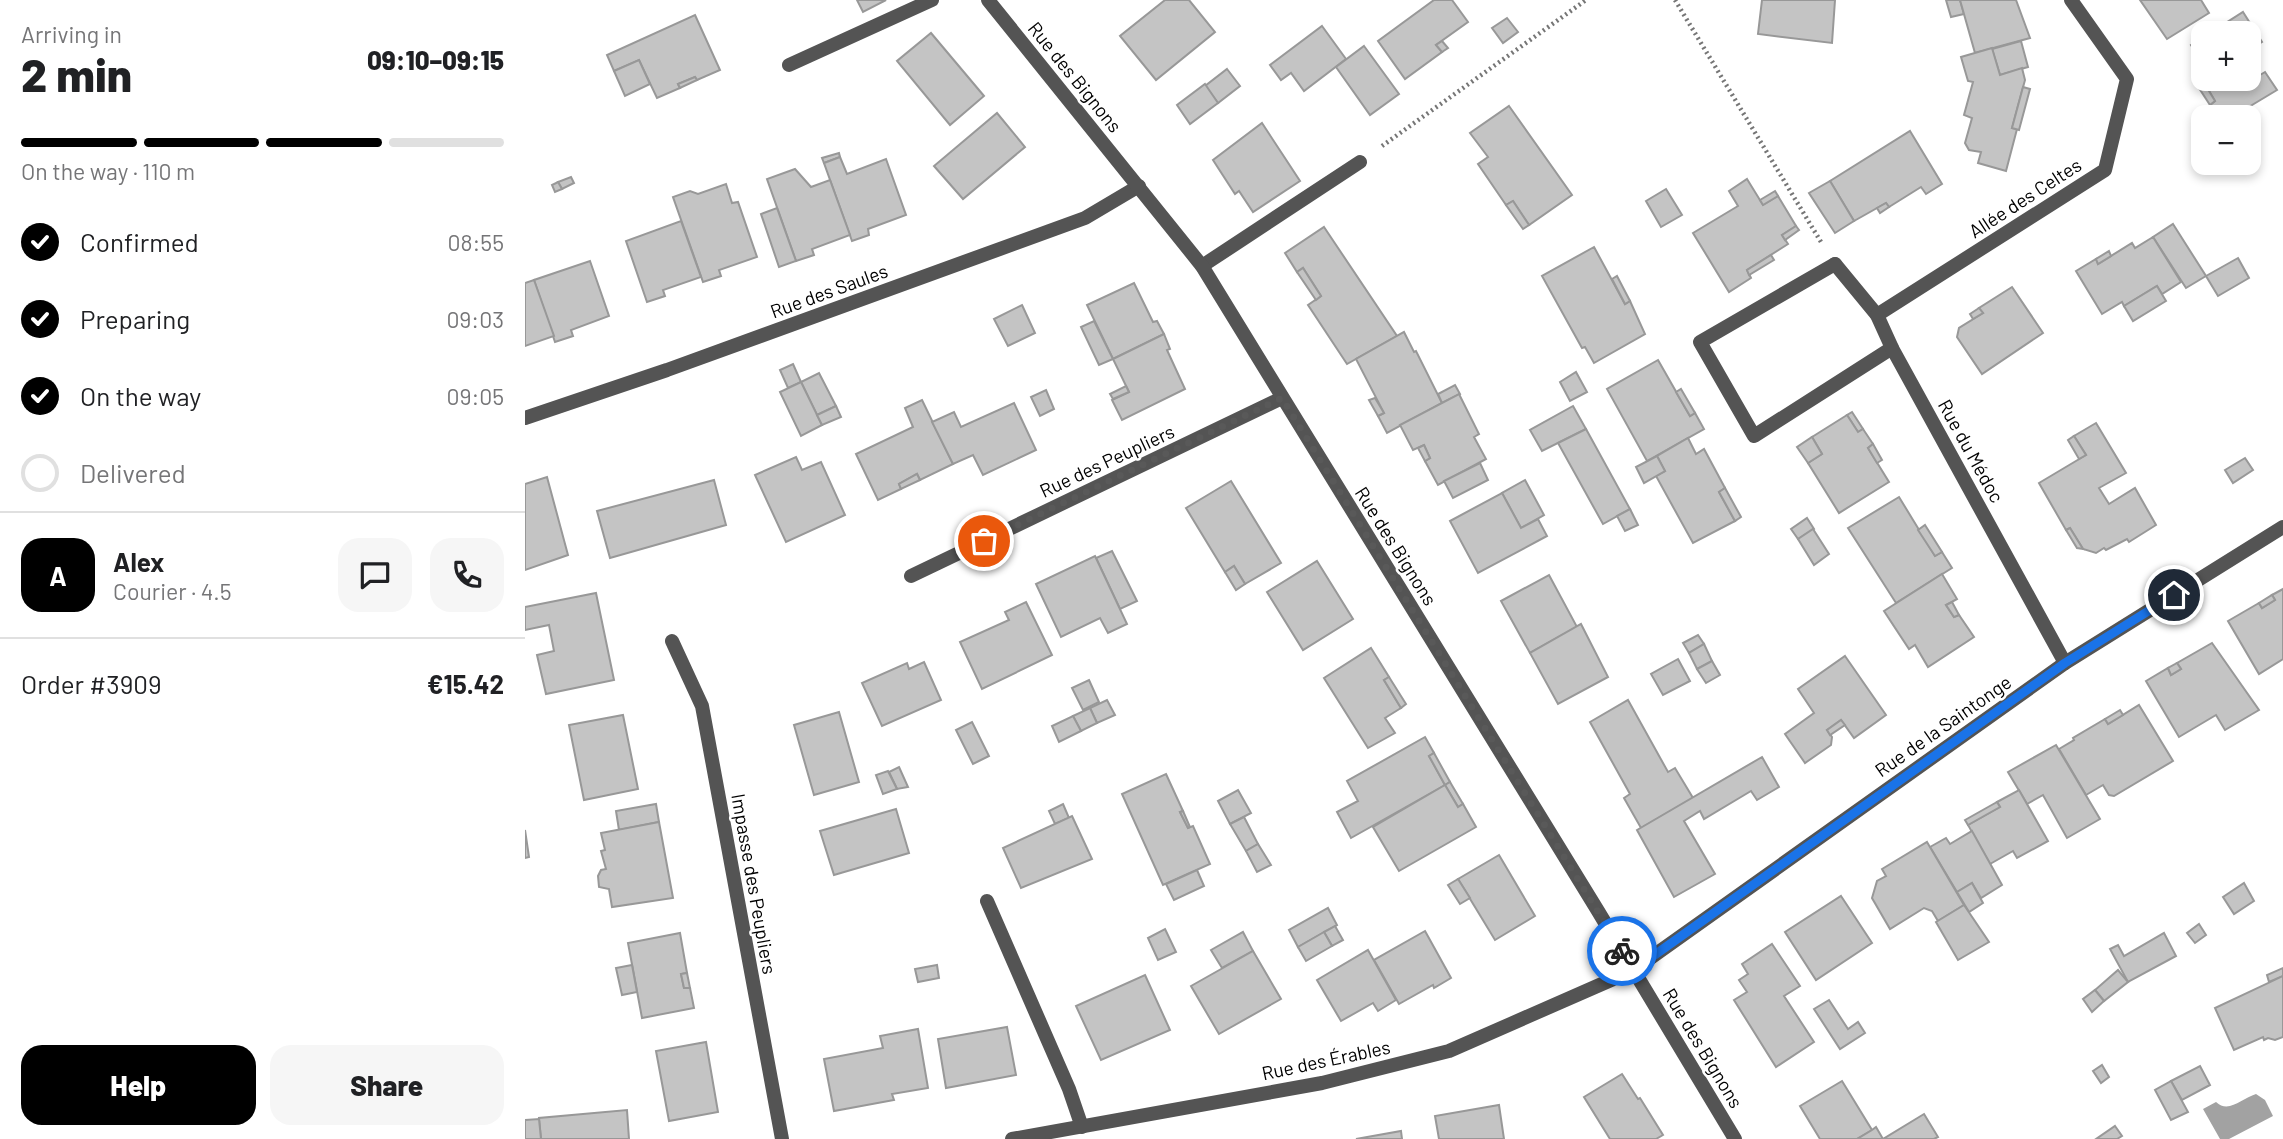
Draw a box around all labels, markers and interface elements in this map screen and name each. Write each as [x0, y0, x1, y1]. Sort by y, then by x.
street label: Rue des Bignons [1024, 17, 1127, 137]
text: Arriving in [21, 20, 122, 48]
map controls [2191, 21, 2261, 175]
button: + [2191, 21, 2261, 91]
text: 09:10–09:15 [367, 44, 504, 75]
text: 2 min [21, 46, 132, 101]
button: − [2191, 105, 2261, 175]
street label: Allée des Celtes [1964, 153, 2085, 242]
text: On the way · 110 m [21, 157, 195, 185]
icon: check [21, 223, 59, 261]
text: Confirmed [80, 226, 199, 257]
text: 08:55 [448, 228, 504, 256]
street label: Rue des Saules [767, 259, 891, 322]
icon: check [21, 300, 59, 338]
text: Preparing [80, 303, 190, 334]
text: 09:03 [446, 305, 504, 333]
icon: check [21, 377, 59, 415]
text: On the way [80, 380, 201, 411]
text: 09:05 [446, 382, 504, 410]
street label: Rue du Médoc [1934, 395, 2009, 506]
street label: Rue des Peupliers [1036, 419, 1178, 502]
text: Delivered [80, 457, 186, 488]
street label: Rue des Bignons [1351, 482, 1442, 609]
pin [954, 511, 1014, 571]
icon: bag [965, 522, 1003, 560]
button: chat [338, 538, 412, 612]
button: phone [430, 538, 504, 612]
text: Alex [113, 546, 164, 577]
text: A [49, 560, 67, 591]
pin [2144, 565, 2204, 625]
icon: home [2155, 576, 2193, 614]
text: Courier · 4.5 [113, 577, 232, 605]
text: Order #3909 [21, 668, 162, 699]
text: €15.42 [427, 668, 504, 699]
street label: Rue de la Saintonge [1870, 670, 2015, 781]
street label: Impasse des Peupliers [727, 792, 782, 976]
courier [1587, 916, 1657, 986]
icon: bike [1603, 932, 1641, 970]
street label: Rue des Bignons [1659, 984, 1748, 1112]
street label: Rue des Érables [1259, 1035, 1392, 1084]
button: Help [21, 1045, 256, 1125]
button: Share [270, 1045, 504, 1125]

